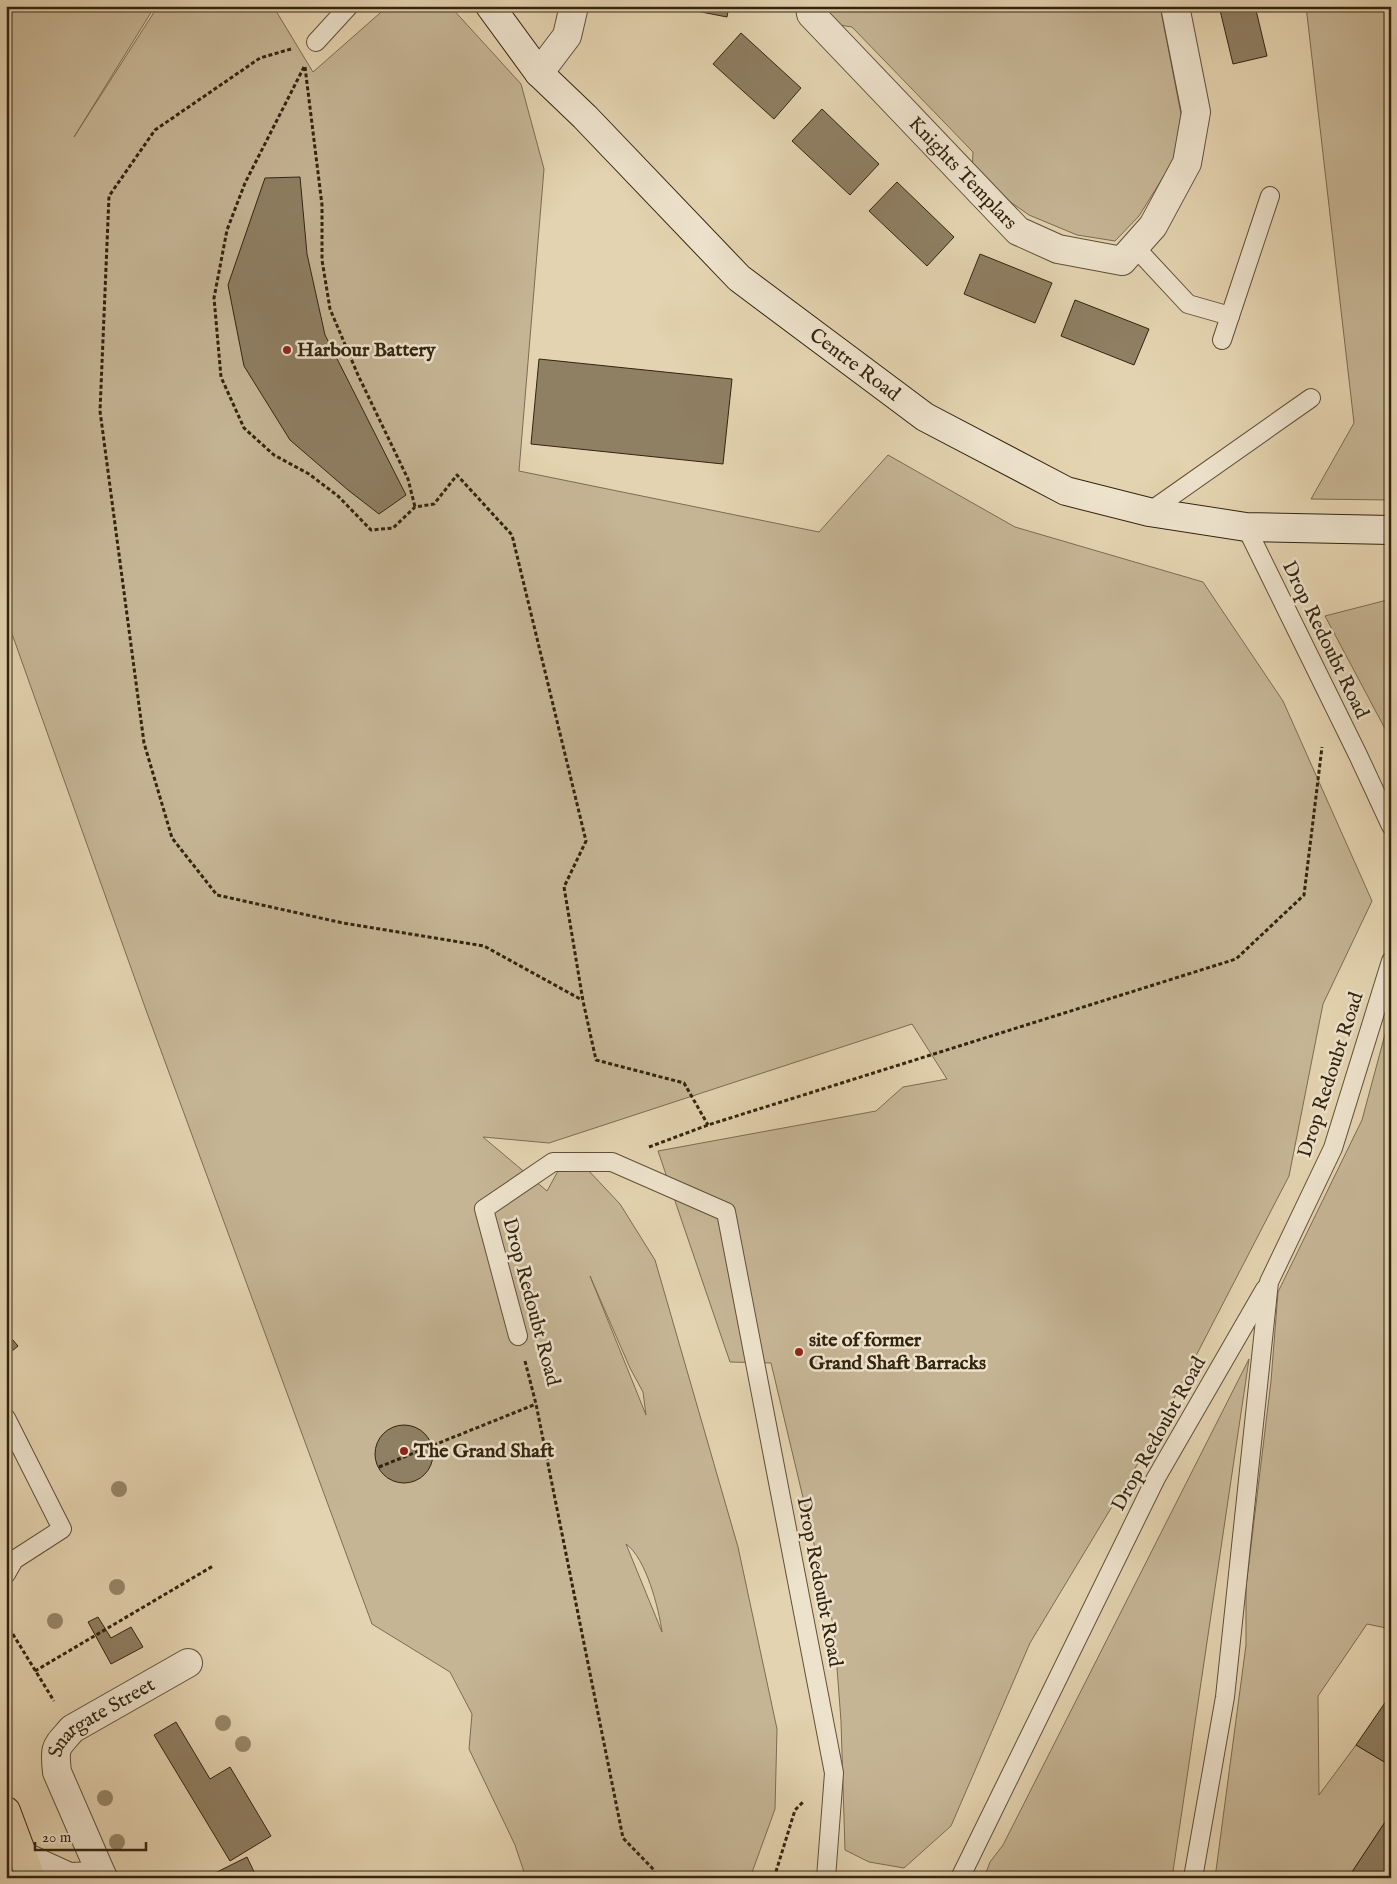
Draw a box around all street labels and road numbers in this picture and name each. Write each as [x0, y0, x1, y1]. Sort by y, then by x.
street label: Knights Templars [903, 111, 1023, 235]
street label: Centre Road [804, 322, 905, 407]
street label: Drop Redoubt Road [1276, 557, 1374, 723]
street label: Drop Redoubt Road [1292, 989, 1370, 1161]
street label: Drop Redoubt Road [497, 1215, 565, 1389]
street label: Drop Redoubt Road [1106, 1352, 1212, 1516]
street label: Drop Redoubt Road [790, 1495, 848, 1669]
street label: Snargate Street [43, 1672, 159, 1759]

